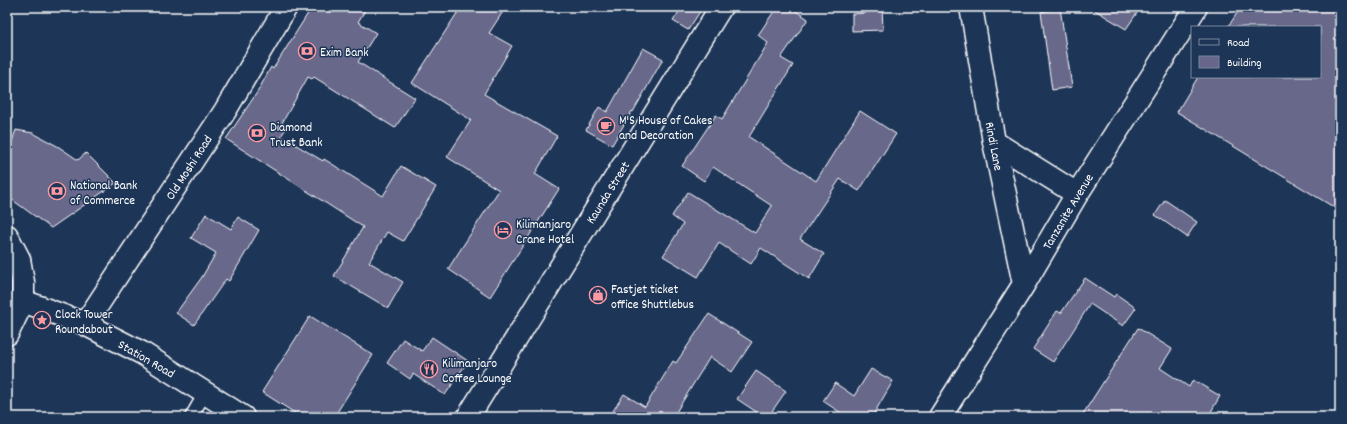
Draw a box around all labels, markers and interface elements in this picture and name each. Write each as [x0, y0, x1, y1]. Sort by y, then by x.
legend [1191, 26, 1321, 78]
text: Road [1227, 35, 1249, 52]
bank icon: Exim Bank [297, 41, 317, 61]
place label: Exim Bank [320, 44, 369, 63]
text: Building [1227, 55, 1262, 72]
place label: M'S House of Cakes and Decoration [619, 112, 712, 146]
cafe icon: M'S House of Cakes and Decoration [596, 116, 616, 136]
place label: Diamond Trust Bank [270, 119, 322, 153]
street label: Rindi Lane [979, 120, 1007, 173]
bank icon: Diamond Trust Bank [247, 123, 267, 143]
street label: Old Moshi Road [162, 132, 218, 205]
street label: Kaunda Street [582, 158, 636, 228]
street label: Tanzanite Avenue [1039, 170, 1100, 254]
place label: National Bank of Commerce [70, 177, 137, 211]
bank icon: National Bank of Commerce [47, 181, 67, 201]
place label: Kilimanjaro Crane Hotel [516, 216, 574, 250]
hotel icon: Kilimanjaro Crane Hotel [493, 220, 513, 240]
place label: Fastjet ticket office Shuttlebus [611, 281, 694, 315]
shop icon: Fastjet ticket office Shuttlebus [588, 285, 608, 305]
place label: Clock Tower Roundabout [55, 306, 113, 340]
place icon: Clock Tower Roundabout [32, 310, 52, 330]
street label: Station Road [114, 336, 178, 384]
place label: Kilimanjaro Coffee Lounge [442, 355, 512, 389]
restaurant icon: Kilimanjaro Coffee Lounge [419, 359, 439, 379]

